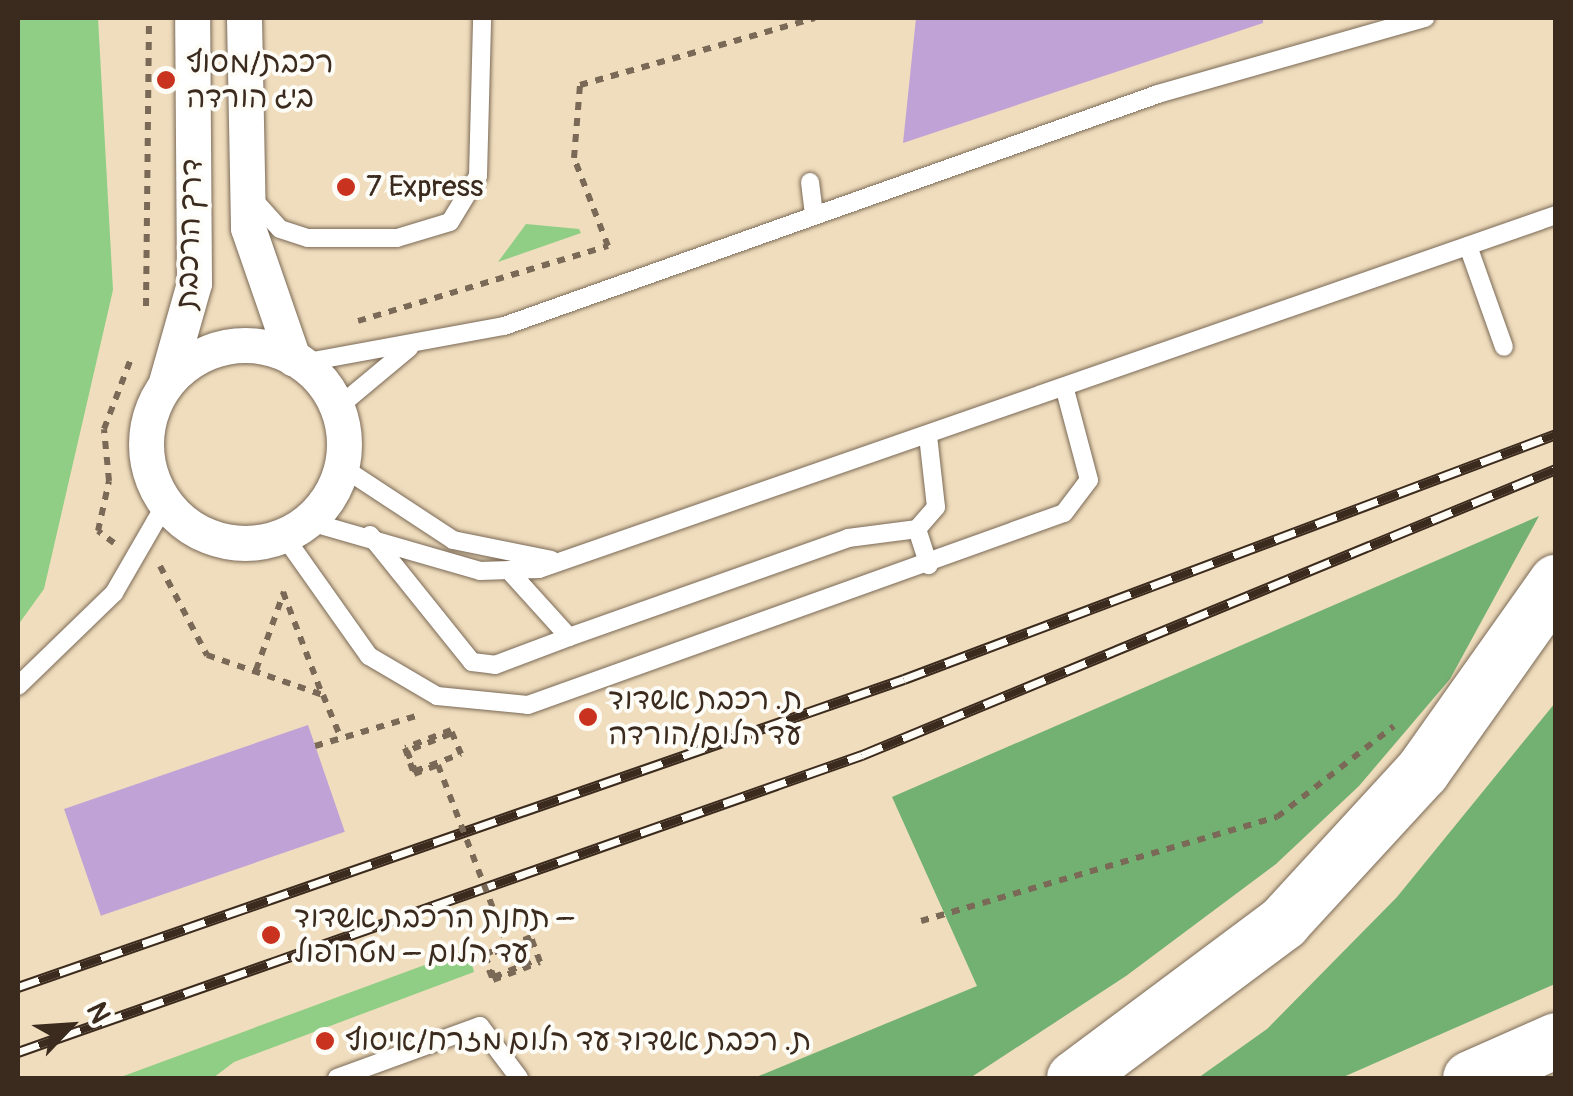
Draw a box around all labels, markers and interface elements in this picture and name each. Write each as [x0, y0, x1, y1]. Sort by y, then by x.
place label: רכבת/מסוף ביג הורדה [186, 45, 334, 116]
marker: רכבת/מסוף ביג הורדה [155, 69, 177, 91]
street label: דרך הרכבת [169, 158, 211, 310]
place label: 7 Express [366, 169, 483, 205]
marker: 7 Express [335, 176, 357, 198]
place label: ת. רכבת אשדוד עד הלום/הורדה [608, 682, 802, 752]
marker: ת. רכבת אשדוד עד הלום/הורדה [577, 706, 599, 728]
place label: תחנת הרכבת אשדוד – עד הלום – מטרופול [294, 900, 574, 970]
marker: תחנת הרכבת אשדוד – עד הלום – מטרופול [258, 922, 284, 948]
north arrow [20, 976, 120, 1076]
text: N [78, 997, 118, 1029]
place label: ת. רכבת אשדוד עד הלום מזרח/איסוף [345, 1023, 811, 1059]
marker: ת. רכבת אשדוד עד הלום מזרח/איסוף [314, 1030, 336, 1052]

